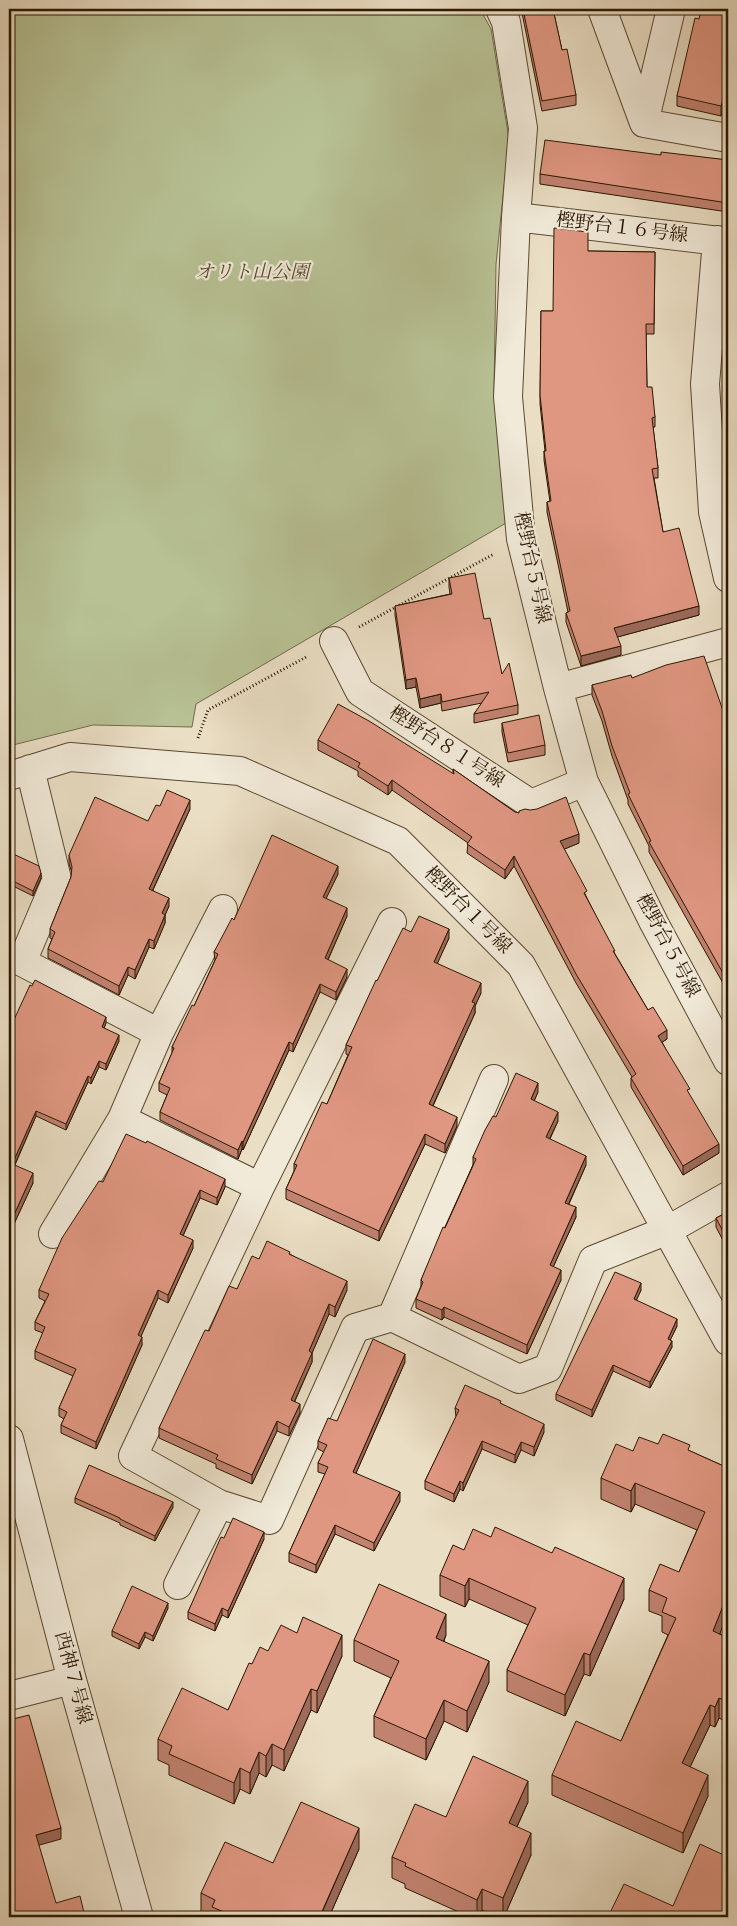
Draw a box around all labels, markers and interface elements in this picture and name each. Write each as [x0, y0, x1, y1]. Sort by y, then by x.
street label: 樫野台１６号線 [554, 207, 690, 251]
park label: オリト山公園 [195, 260, 312, 287]
street label: 樫野台５号線 [506, 509, 556, 627]
street label: 樫野台８１号線 [383, 700, 509, 796]
street label: 樫野台１号線 [417, 861, 517, 961]
street label: 樫野台５号線 [628, 889, 706, 1003]
street label: 西神７号線 [47, 1629, 97, 1727]

